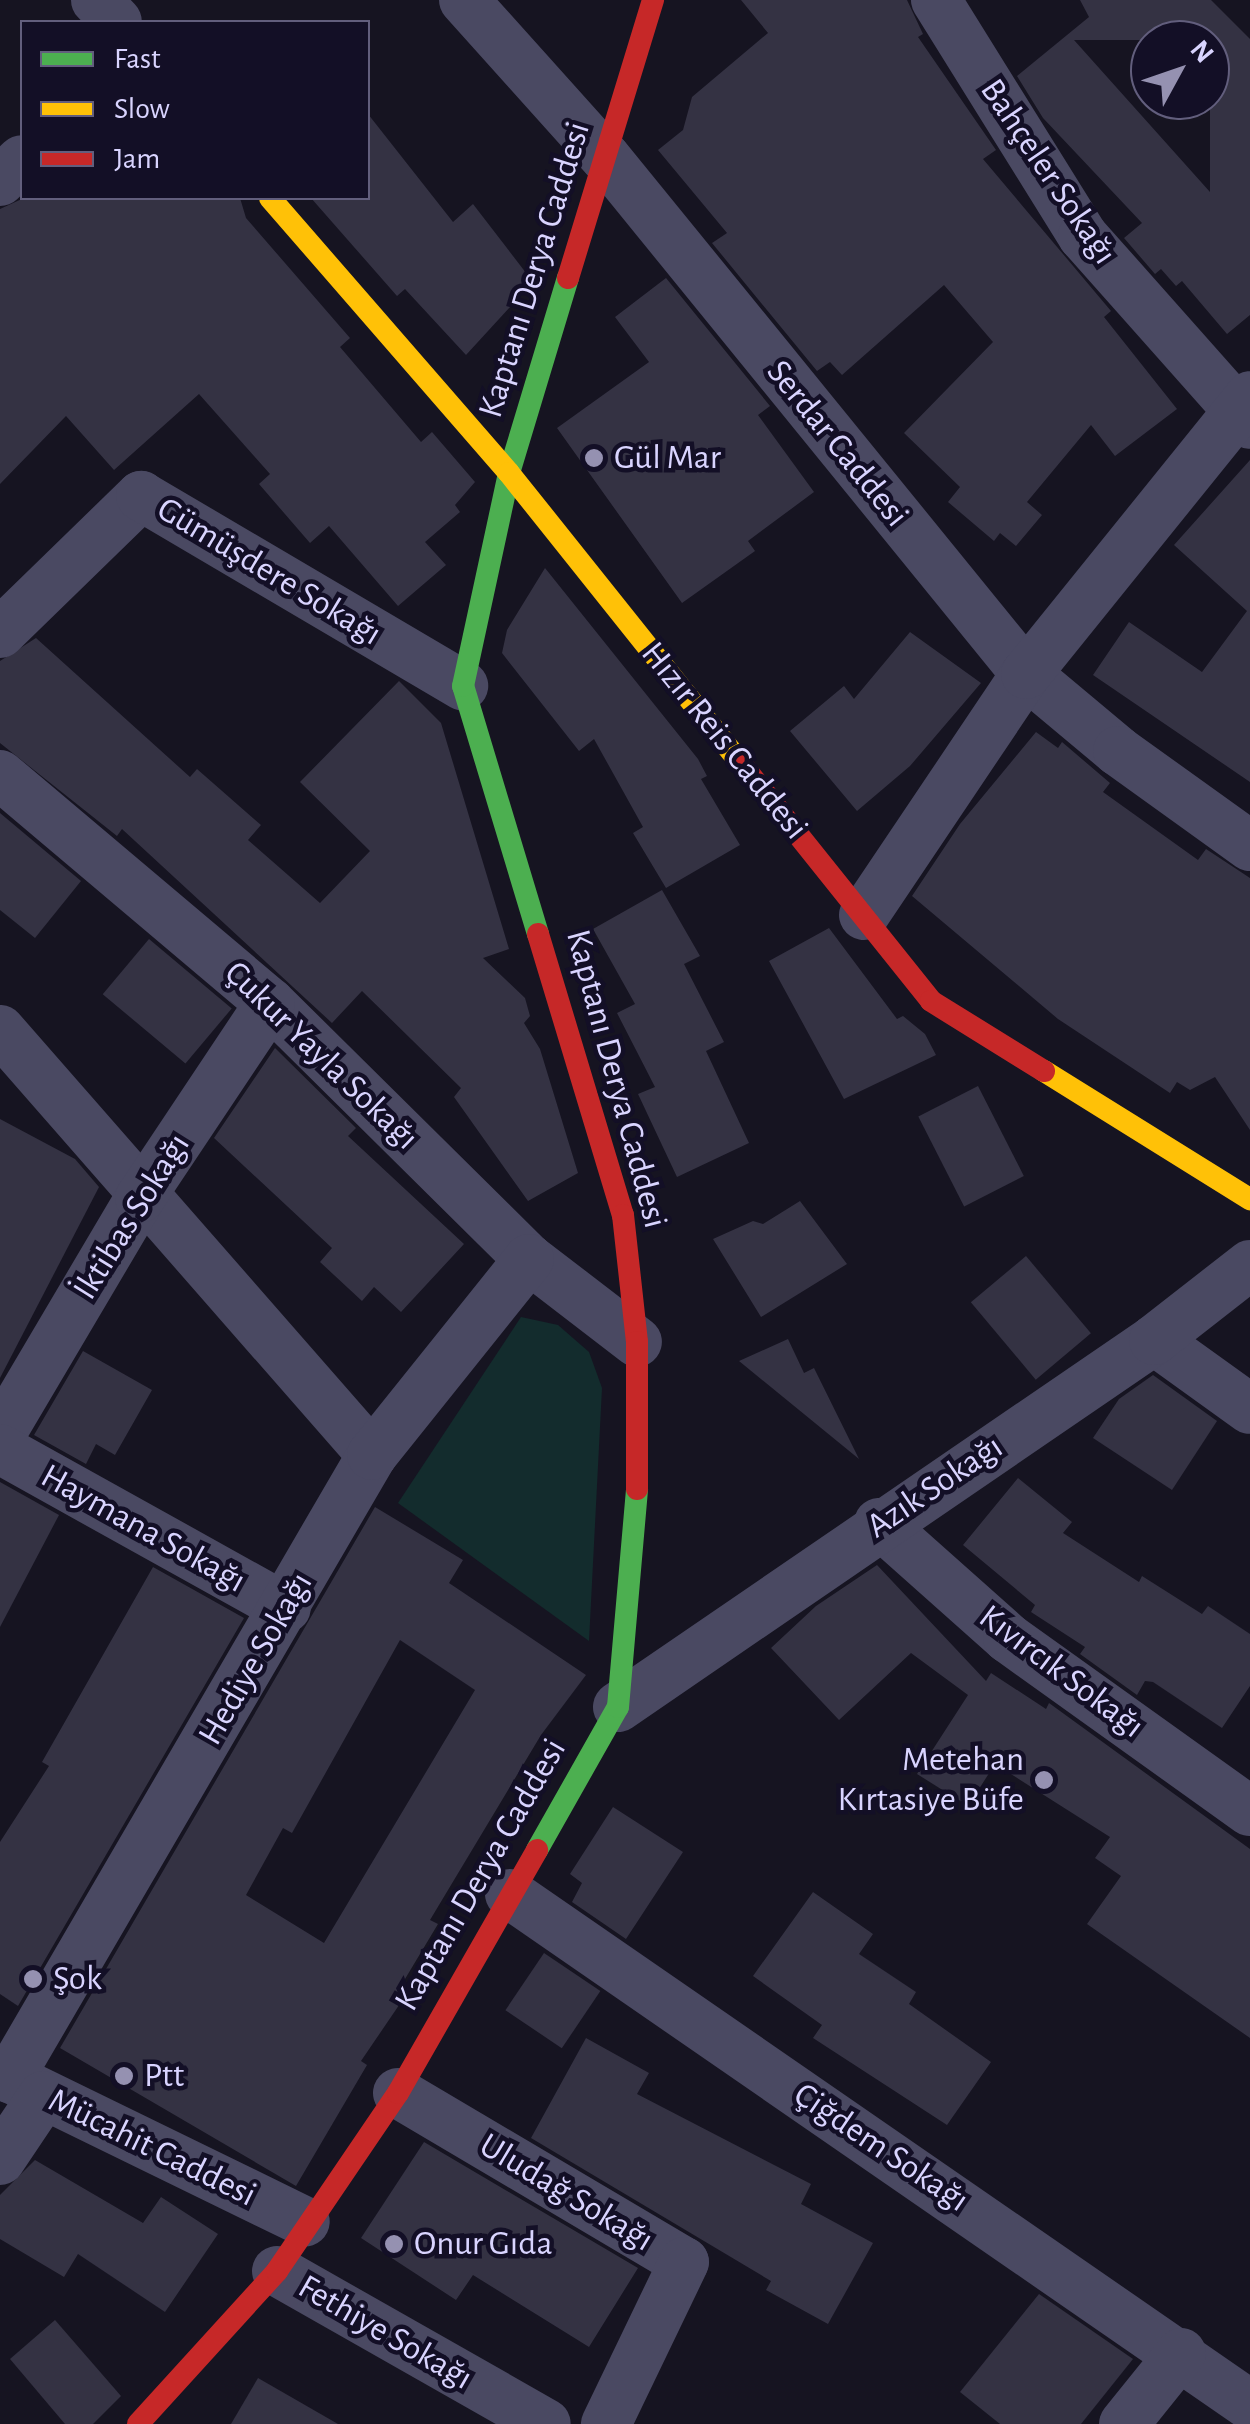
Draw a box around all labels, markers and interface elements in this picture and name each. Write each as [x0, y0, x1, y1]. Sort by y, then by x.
legend [20, 20, 370, 200]
north arrow [1130, 20, 1230, 120]
text: N [1184, 36, 1218, 68]
text: Fast [114, 44, 161, 74]
street label: Bahçeler Sokağı [971, 71, 1125, 273]
text: Slow [114, 94, 170, 124]
street label: Kaptanı Derya Caddesi [470, 117, 600, 423]
text: Jam [114, 144, 160, 174]
street label: Serdar Caddesi [757, 352, 917, 536]
place label: Gül Mar [614, 437, 721, 479]
marker: Gül Mar [583, 447, 605, 469]
street label: Gümüşdere Sokağı [149, 489, 389, 655]
street label: Hızır Reis Caddesi [632, 634, 816, 848]
street label: Kaptanı Derya Caddesi [556, 925, 676, 1233]
street label: Çukur Yayla Sokağı [215, 953, 427, 1159]
street label: İktibas Sokağı [64, 1126, 200, 1308]
street label: Azık Sokağı [859, 1426, 1011, 1548]
street label: Haymana Sokağı [33, 1455, 253, 1603]
street label: Hediye Sokağı [190, 1565, 322, 1753]
street label: Kıvırcık Sokağı [970, 1596, 1152, 1748]
street label: Kaptanı Derya Caddesi [386, 1732, 576, 2018]
place label: Metehan Kırtasiye Büfe [838, 1739, 1024, 1821]
marker: Metehan Kırtasiye Büfe [1033, 1769, 1055, 1791]
place label: Şok [53, 1958, 102, 2000]
marker: Şok [22, 1968, 44, 1990]
place label: Ptt [144, 2055, 184, 2097]
marker: Ptt [113, 2065, 135, 2087]
street label: Çiğdem Sokağı [786, 2074, 976, 2222]
street label: Mücahit Caddesi [41, 2080, 263, 2216]
street label: Uludağ Sokağı [471, 2125, 661, 2261]
place label: Onur Gıda [414, 2223, 553, 2265]
marker: Onur Gıda [383, 2233, 405, 2255]
street label: Fethiye Sokağı [290, 2266, 480, 2400]

